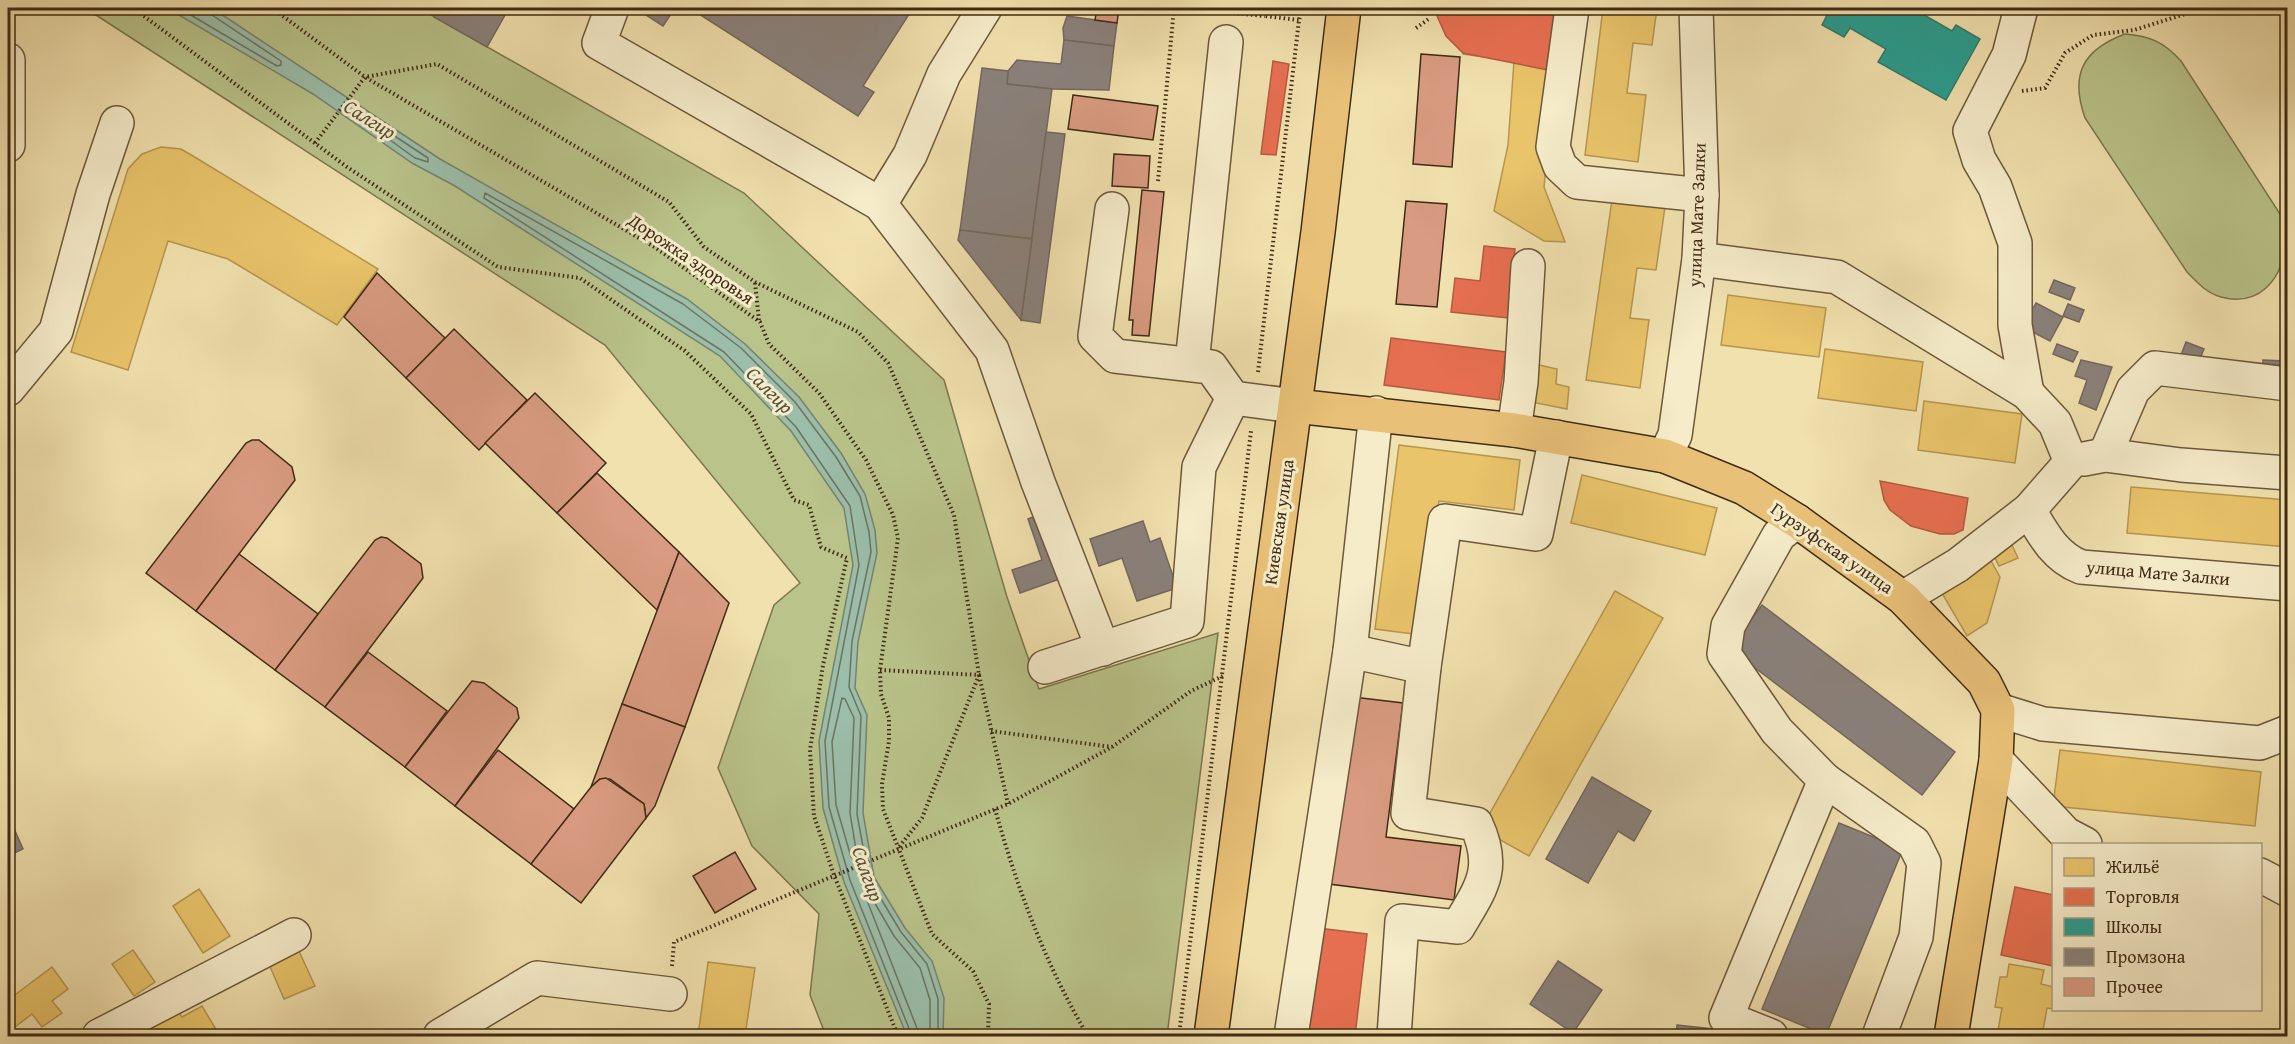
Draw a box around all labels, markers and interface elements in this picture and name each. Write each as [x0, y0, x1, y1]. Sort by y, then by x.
water label: Салгир [339, 91, 402, 146]
street label: улица Мате Залки [1680, 142, 1713, 289]
street label: Дорожка здоровья [622, 206, 760, 311]
water label: Салгир [740, 359, 801, 420]
street label: Киевская улица [1256, 457, 1301, 587]
street label: Гурзуфская улица [1765, 495, 1899, 600]
street label: улица Мате Залки [2084, 553, 2231, 592]
water label: Салгир [845, 842, 892, 905]
legend [2052, 843, 2262, 1011]
text: Жильё [2105, 853, 2160, 880]
text: Торговля [2106, 883, 2180, 910]
text: Школы [2106, 913, 2163, 940]
text: Промзона [2106, 943, 2186, 970]
text: Прочее [2106, 973, 2163, 1000]

